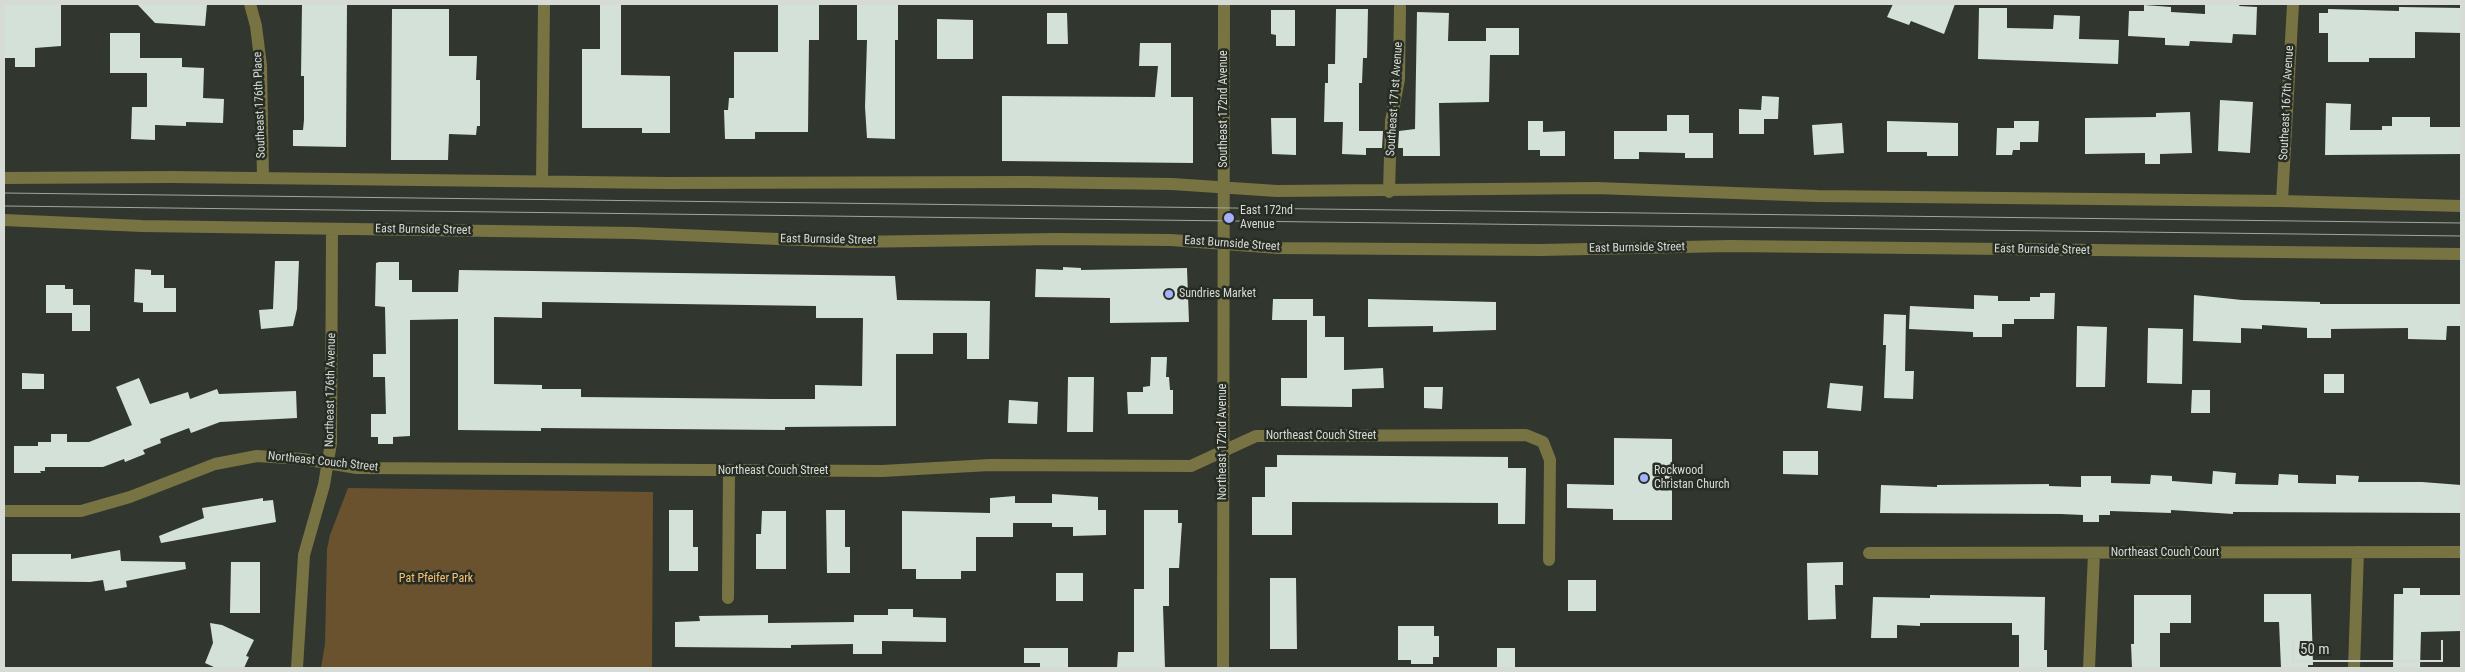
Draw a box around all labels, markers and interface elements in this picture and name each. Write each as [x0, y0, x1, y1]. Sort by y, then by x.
street label: Southeast 171st Avenue [1384, 41, 1406, 157]
street label: Southeast 167th Avenue [2277, 45, 2297, 161]
street label: Southeast 172nd Avenue [1217, 50, 1231, 168]
street label: Southeast 176th Place [251, 51, 269, 159]
place label: East 172nd Avenue [1240, 204, 1293, 232]
marker: East 172nd Avenue [1222, 211, 1236, 225]
street label: East Burnside Street [375, 222, 471, 238]
street label: East Burnside Street [780, 232, 876, 248]
street label: East Burnside Street [1184, 233, 1280, 255]
street label: East Burnside Street [1589, 240, 1685, 256]
street label: East Burnside Street [1994, 242, 2090, 258]
place label: Sundries Market [1179, 287, 1256, 301]
marker: Sundries Market [1163, 288, 1175, 300]
street label: Northeast 176th Avenue [323, 333, 339, 447]
street label: Northeast 172nd Avenue [1216, 384, 1230, 500]
street label: Northeast Couch Street [1266, 429, 1376, 443]
street label: Northeast Couch Street [267, 449, 379, 475]
street label: Northeast Couch Street [718, 464, 828, 478]
place label: Rockwood Christan Church [1654, 464, 1730, 492]
marker: Rockwood Christan Church [1638, 472, 1650, 484]
street label: Northeast Couch Court [2111, 546, 2219, 560]
park label: Pat Pfeifer Park [399, 572, 473, 586]
scale bar [2295, 630, 2446, 662]
text: 50 m [2300, 640, 2330, 658]

